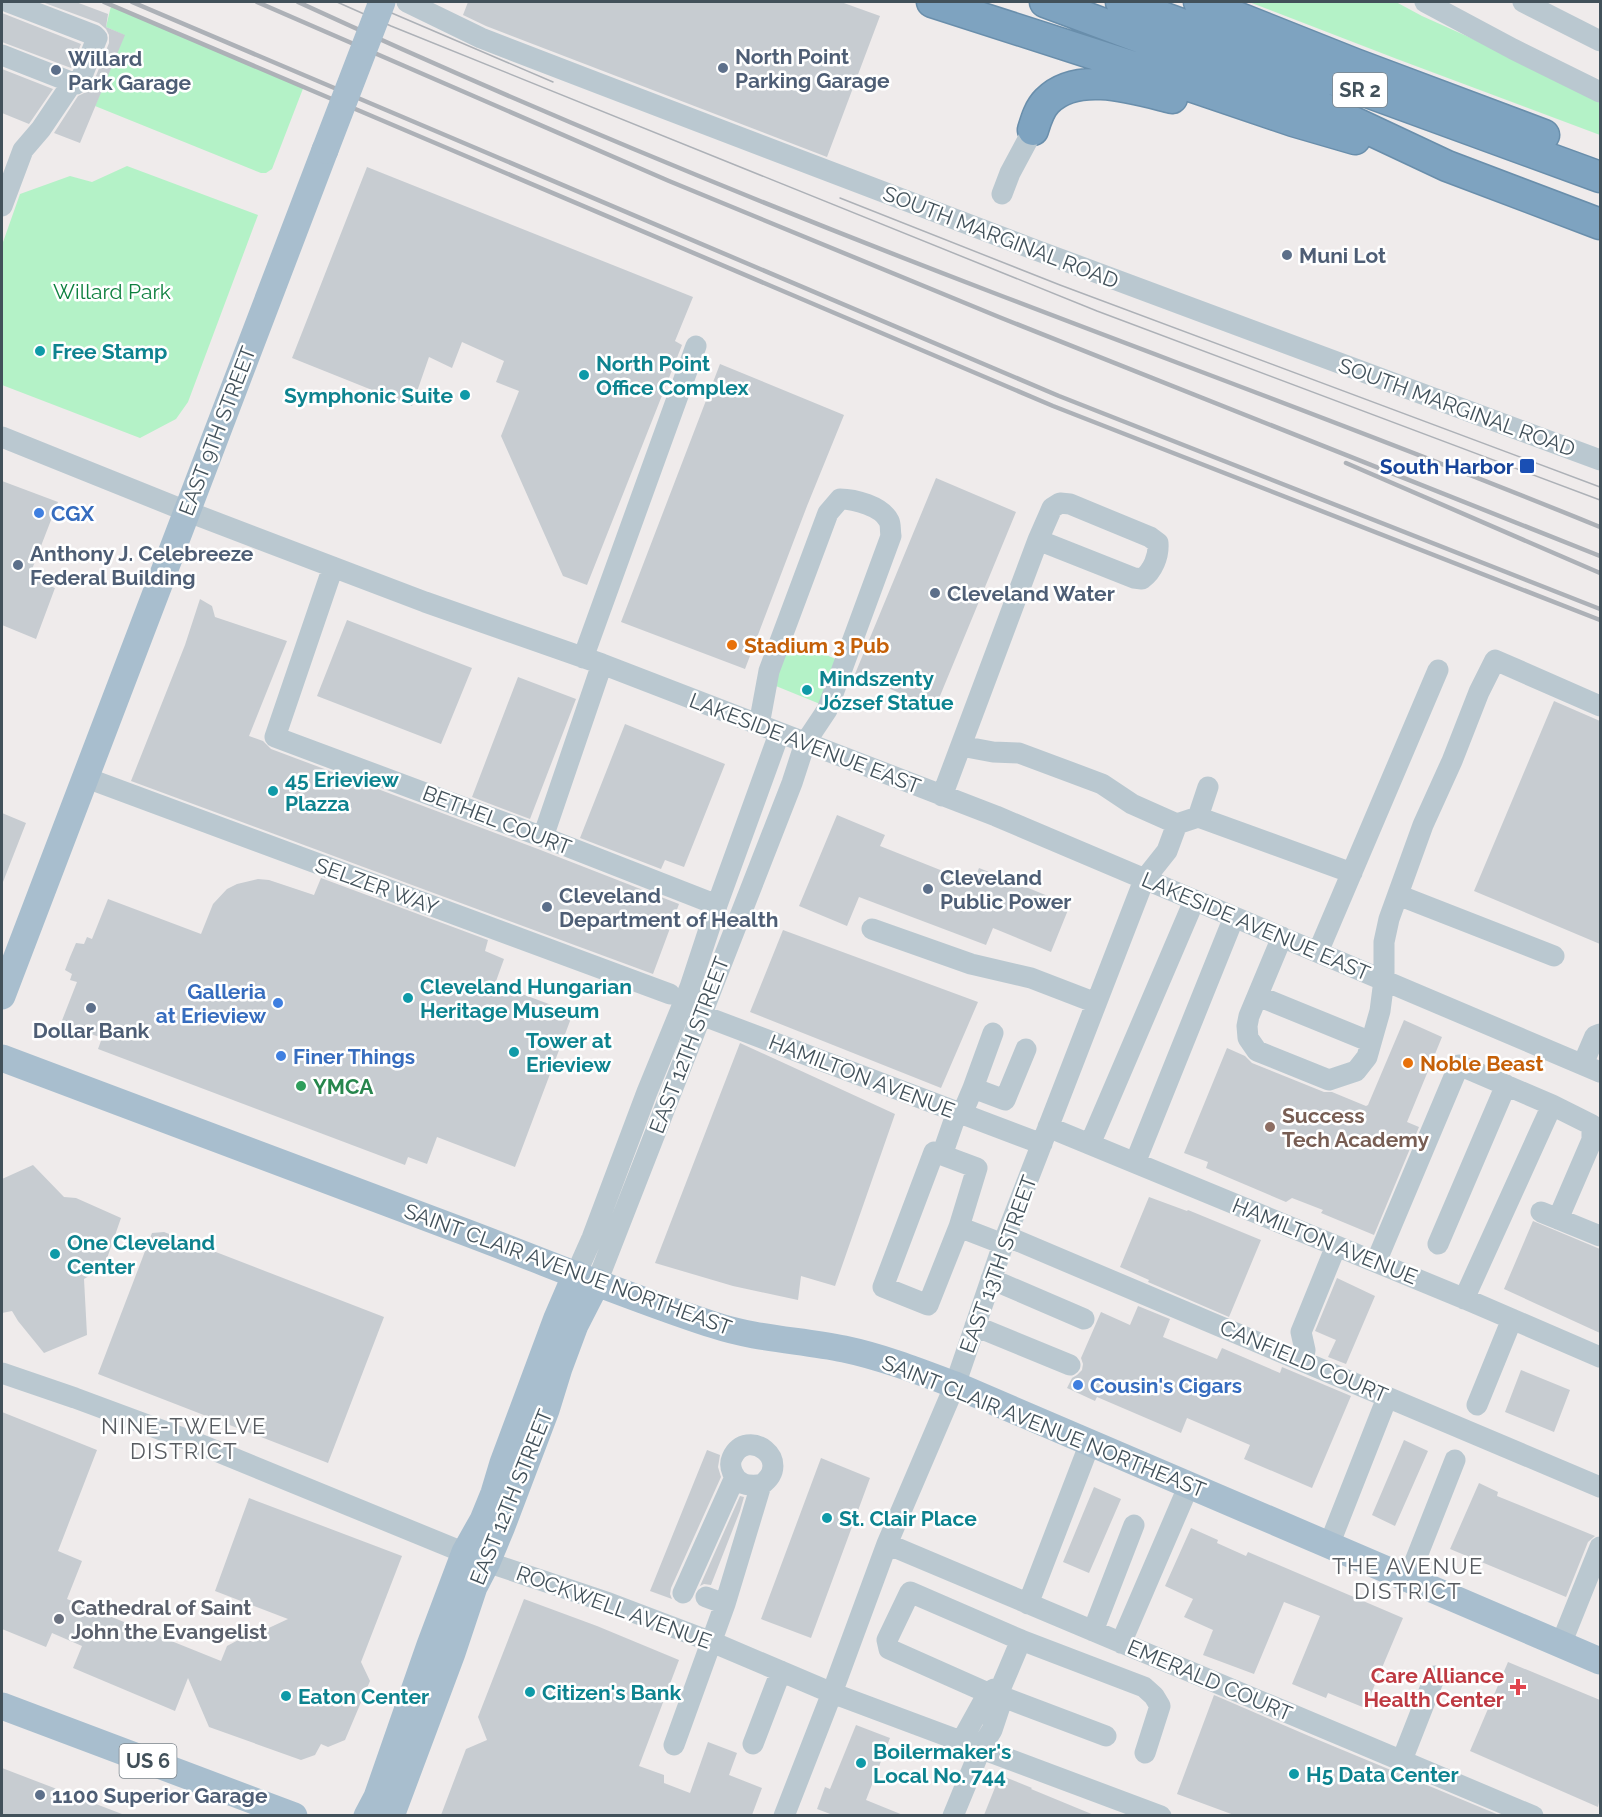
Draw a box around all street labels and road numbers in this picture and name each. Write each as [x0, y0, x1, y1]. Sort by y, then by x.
road number: SR 2 [1333, 73, 1387, 107]
street label: SOUTH MARGINAL ROAD [880, 181, 1122, 293]
street label: EAST 9TH STREET [173, 343, 261, 519]
street label: SOUTH MARGINAL ROAD [1335, 352, 1579, 462]
street label: LAKESIDE AVENUE EAST [686, 687, 924, 799]
street label: BETHEL COURT [419, 780, 575, 860]
street label: SELZER WAY [312, 852, 442, 920]
street label: LAKESIDE AVENUE EAST [1138, 867, 1374, 986]
street label: EAST 12TH STREET [644, 953, 734, 1137]
street label: HAMILTON AVENUE [766, 1029, 958, 1123]
street label: EAST 13TH STREET [954, 1172, 1042, 1356]
street label: HAMILTON AVENUE [1229, 1192, 1421, 1290]
street label: SAINT CLAIR AVENUE NORTHEAST [401, 1198, 735, 1340]
street label: CANFIELD COURT [1216, 1314, 1392, 1408]
street label: SAINT CLAIR AVENUE NORTHEAST [879, 1350, 1209, 1503]
street label: EAST 12TH STREET [464, 1405, 558, 1588]
street label: ROCKWELL AVENUE [513, 1560, 715, 1654]
street label: EMERALD COURT [1124, 1634, 1296, 1726]
road number: US 6 [120, 1744, 176, 1778]

